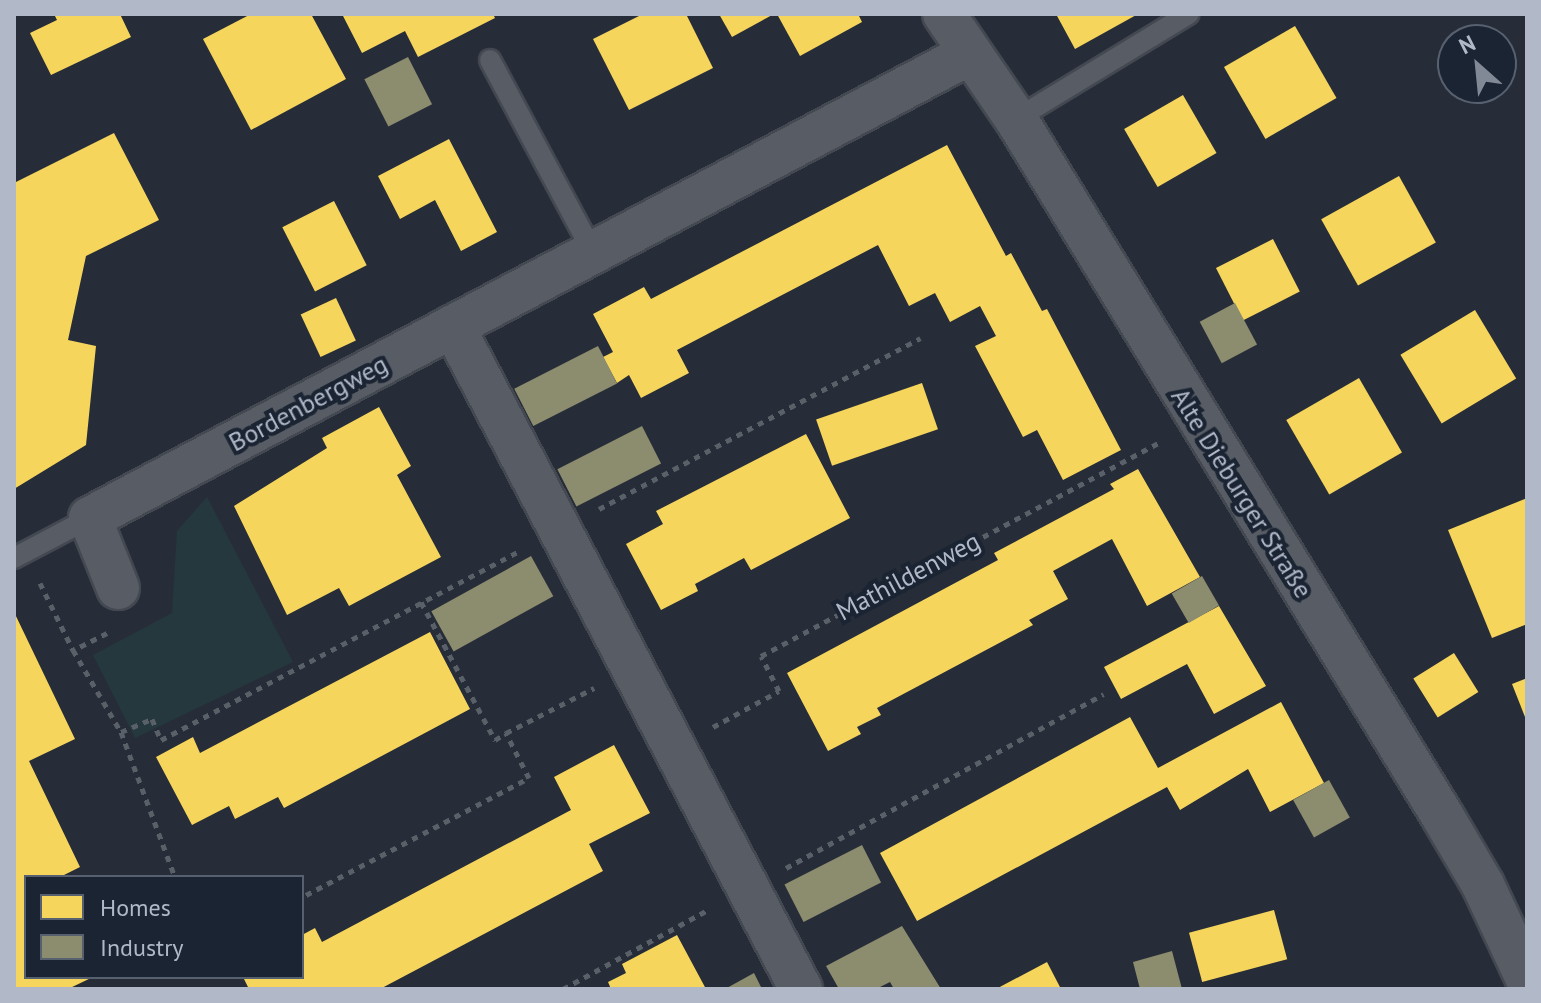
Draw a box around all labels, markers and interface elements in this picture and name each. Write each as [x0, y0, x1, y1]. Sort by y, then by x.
north arrow [1437, 24, 1517, 104]
text: N [1454, 29, 1480, 60]
street label: Bordenbergweg [223, 348, 393, 458]
street label: Alte Dieburger Straße [1165, 382, 1319, 604]
street label: Mathildenweg [831, 525, 985, 627]
legend [24, 875, 304, 979]
text: Homes [100, 892, 171, 923]
text: Industry [100, 932, 184, 963]

